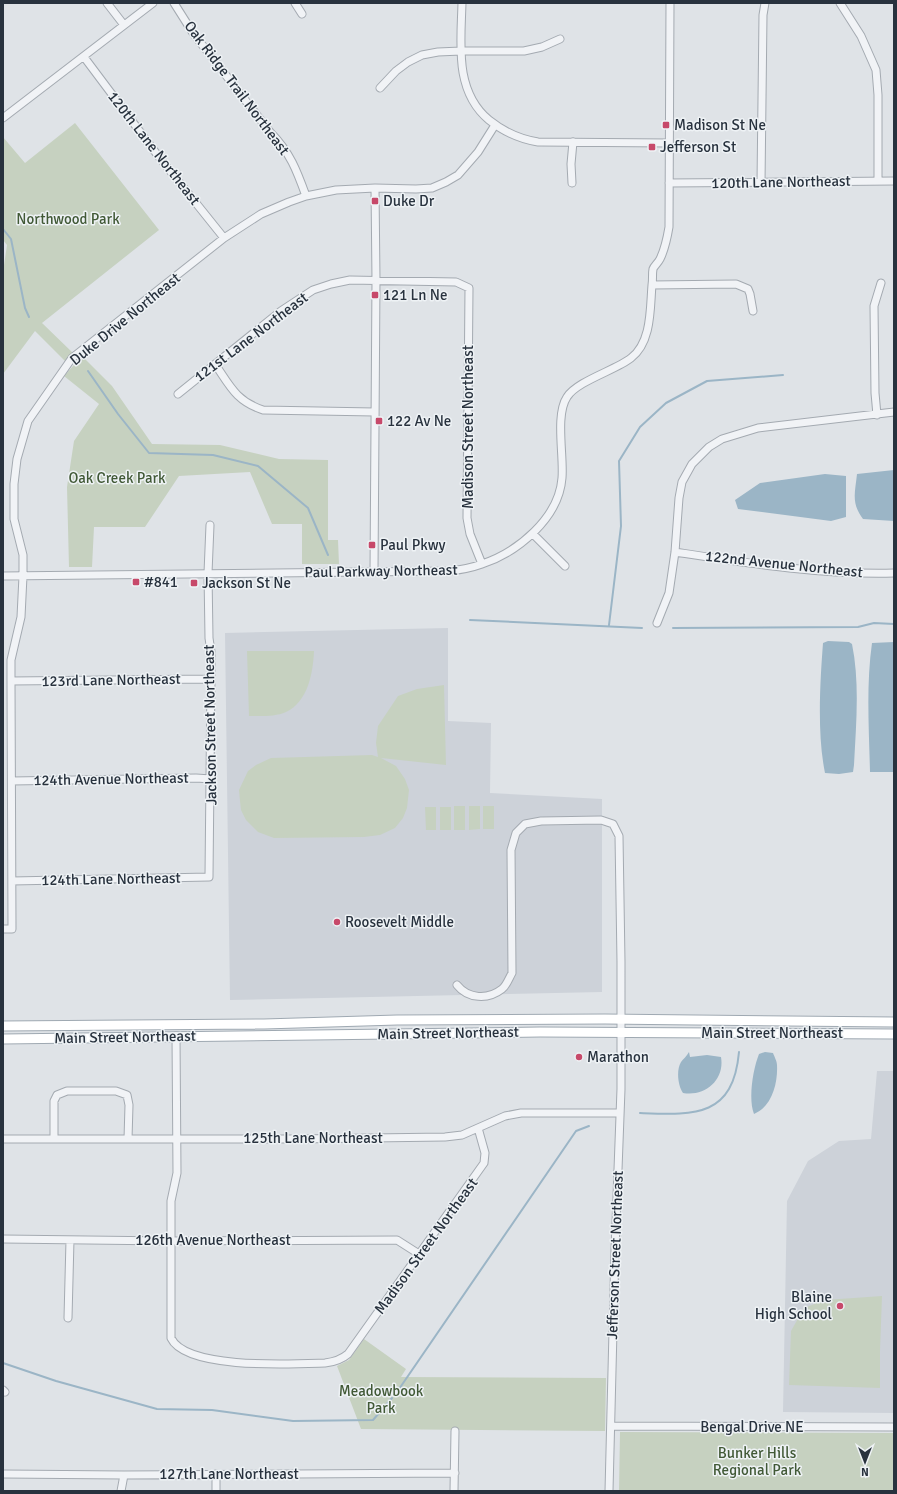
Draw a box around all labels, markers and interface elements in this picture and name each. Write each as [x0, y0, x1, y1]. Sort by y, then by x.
street label: Oak Ridge Trail Northeast [181, 17, 293, 159]
street label: 120th Lane Northeast [104, 88, 204, 208]
place label: Madison St Ne [674, 116, 766, 134]
marker: Madison St Ne [661, 120, 671, 130]
place label: Jefferson St [660, 138, 736, 156]
marker: Jefferson St [647, 142, 657, 152]
street label: 120th Lane Northeast [711, 172, 851, 192]
place label: Duke Dr [383, 192, 435, 210]
marker: Duke Dr [370, 196, 380, 206]
park label: Northwood Park [16, 210, 120, 228]
street label: Duke Drive Northeast [66, 269, 184, 369]
place label: 121 Ln Ne [383, 286, 447, 304]
street label: 121st Lane Northeast [191, 288, 311, 386]
marker: 121 Ln Ne [370, 290, 380, 300]
street label: Madison Street Northeast [459, 345, 477, 509]
place label: 122 Av Ne [387, 412, 451, 430]
marker: 122 Av Ne [374, 416, 384, 426]
park label: Oak Creek Park [68, 469, 166, 487]
place label: Paul Pkwy [380, 536, 446, 554]
marker: Paul Pkwy [367, 540, 377, 550]
street label: 122nd Avenue Northeast [704, 547, 864, 581]
street label: Paul Parkway Northeast [304, 561, 458, 581]
place label: #841 [144, 573, 178, 591]
place label: Jackson St Ne [202, 574, 291, 592]
marker: #841 [131, 577, 141, 587]
marker: Jackson St Ne [189, 578, 199, 588]
street label: Jackson Street Northeast [200, 644, 220, 806]
street label: 123rd Lane Northeast [41, 670, 181, 690]
street label: 124th Avenue Northeast [33, 769, 189, 789]
street label: 124th Lane Northeast [41, 869, 181, 889]
place label: Roosevelt Middle [345, 913, 454, 931]
marker: Roosevelt Middle [332, 917, 342, 927]
street label: Main Street Northeast [377, 1023, 519, 1043]
street label: Main Street Northeast [701, 1024, 843, 1042]
street label: Main Street Northeast [54, 1027, 196, 1047]
place label: Marathon [587, 1048, 649, 1066]
marker: Marathon [574, 1052, 584, 1062]
street label: 125th Lane Northeast [243, 1129, 383, 1147]
street label: Jefferson Street Northeast [603, 1170, 627, 1340]
street label: Madison Street Northeast [371, 1174, 481, 1318]
street label: 126th Avenue Northeast [135, 1231, 291, 1249]
place label: Blaine High School [755, 1288, 832, 1323]
marker: Blaine High School [835, 1301, 845, 1311]
park label: Meadowbook Park [339, 1382, 424, 1417]
street label: Bengal Drive NE [700, 1418, 804, 1436]
north arrow [845, 1442, 885, 1482]
park label: Bunker Hills Regional Park [713, 1444, 802, 1479]
street label: 127th Lane Northeast [159, 1465, 299, 1483]
text: N [861, 1465, 869, 1478]

